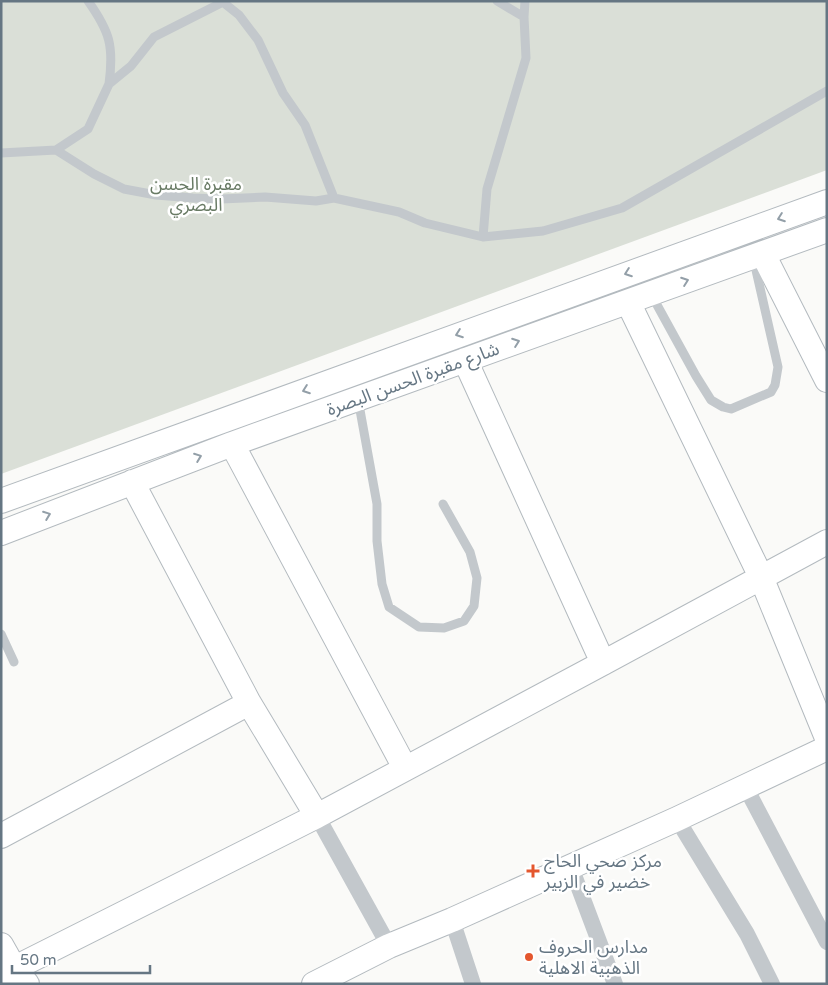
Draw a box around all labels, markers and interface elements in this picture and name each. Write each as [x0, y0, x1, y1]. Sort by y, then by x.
park label: مقبرة الحسن البصري [150, 173, 242, 218]
one-way arrow [777, 212, 786, 222]
one-way arrow [624, 267, 633, 277]
one-way arrow [680, 277, 689, 287]
one-way arrow [455, 328, 463, 338]
street label: شارع مقبرة الحسن البصرة [324, 338, 503, 423]
one-way arrow [511, 338, 519, 348]
one-way arrow [302, 384, 311, 394]
one-way arrow [193, 453, 202, 463]
one-way arrow [42, 511, 50, 521]
place label: مركز صحي الحاج خضير في الزبير [543, 850, 662, 895]
marker: مركز صحي الحاج خضير في الزبير [526, 864, 540, 878]
place label: مدارس الحروف الذهبية الاهلية [539, 936, 648, 979]
scale bar [12, 942, 150, 974]
text: 50 m [20, 951, 57, 969]
marker: مدارس الحروف الذهبية الاهلية [523, 951, 535, 963]

